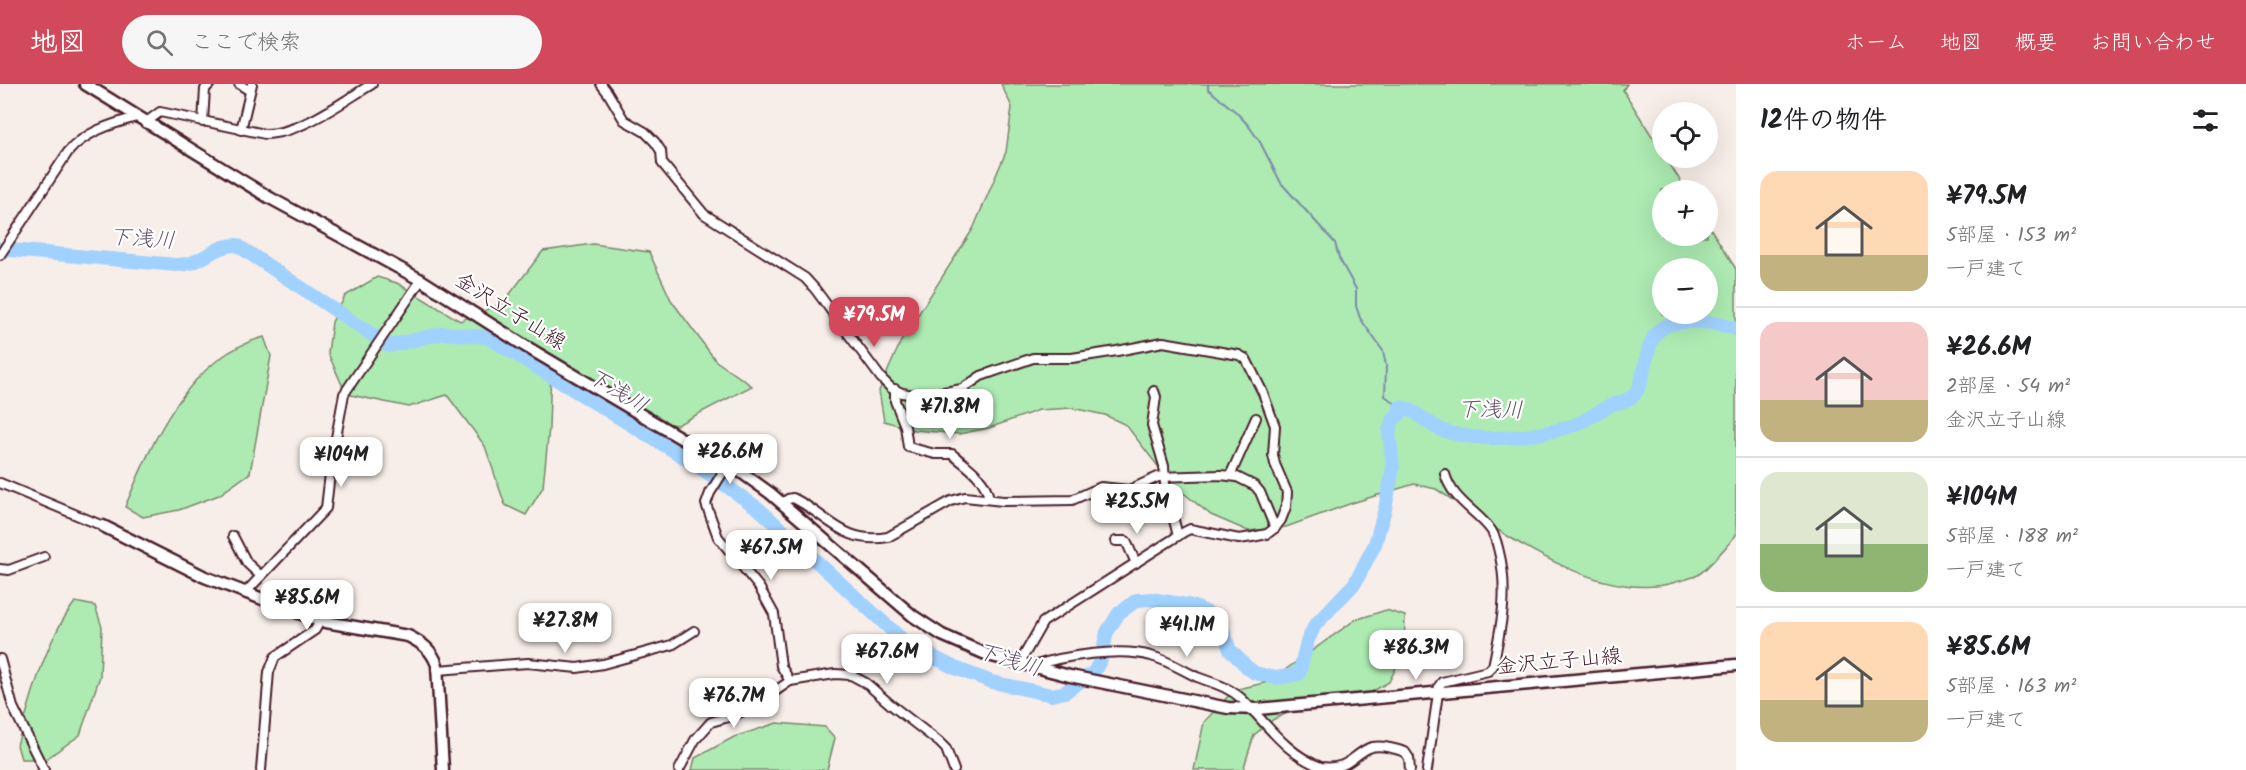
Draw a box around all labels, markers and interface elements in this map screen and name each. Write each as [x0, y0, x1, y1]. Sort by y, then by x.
search box [122, 15, 542, 69]
text: 地図 [30, 21, 86, 66]
icon: search [143, 26, 176, 59]
text: ここで検索 [191, 26, 301, 61]
text: ホーム [1845, 27, 1907, 60]
text: 地図 [1940, 27, 1982, 60]
text: 概要 [2015, 27, 2057, 60]
text: お問い合わせ [2090, 27, 2216, 60]
text: 12件の物件 [1760, 100, 1887, 142]
map controls [1652, 102, 1718, 324]
button: locate [1652, 102, 1718, 168]
icon: filters [2189, 104, 2222, 137]
text: ¥79.5M [1946, 176, 2026, 218]
button: + [1652, 180, 1718, 246]
icon: home [1808, 195, 1880, 267]
water label: 下浅川 [108, 220, 176, 260]
text: 5部屋 · 153 m² [1946, 220, 2076, 252]
text: 一戸建て [1946, 254, 2026, 286]
button: − [1652, 258, 1718, 324]
street label: 金沢立子山線 [448, 265, 572, 359]
pin: ¥79.5M [825, 297, 923, 348]
text: ¥79.5M [843, 300, 905, 332]
text: ¥26.6M [1946, 327, 2031, 369]
icon: home [1808, 346, 1880, 418]
water label: 下浅川 [580, 360, 654, 424]
text: 2部屋 · 54 m² [1946, 371, 2070, 403]
pin: ¥71.8M [901, 389, 999, 440]
text: ¥71.8M [920, 392, 980, 424]
water label: 下浅川 [1457, 393, 1523, 429]
text: 金沢立子山線 [1946, 405, 2066, 437]
pin: ¥26.6M [681, 434, 779, 485]
pin: ¥104M [299, 437, 383, 488]
text: ¥26.6M [697, 437, 763, 469]
text: ¥104M [314, 440, 368, 472]
text: ¥104M [1946, 477, 2017, 519]
pin: ¥25.5M [1088, 484, 1186, 535]
text: ¥25.5M [1105, 487, 1169, 519]
icon: home [1808, 496, 1880, 568]
text: 5部屋 · 188 m² [1946, 521, 2078, 553]
pin: ¥67.5M [722, 530, 820, 581]
text: ¥67.5M [740, 533, 802, 565]
text: 一戸建て [1946, 555, 2026, 587]
pin: ¥85.6M [258, 580, 356, 631]
text: ¥85.6M [275, 583, 339, 615]
pin: ¥27.8M [516, 603, 614, 654]
text: ¥27.8M [532, 606, 598, 638]
pin: ¥41.1M [1138, 607, 1236, 658]
text: ¥41.1M [1159, 610, 1215, 642]
text: ¥85.6M [1946, 627, 2030, 669]
pin: ¥86.3M [1367, 630, 1465, 681]
text: ¥86.3M [1383, 633, 1449, 665]
pin: ¥67.6M [838, 634, 936, 685]
water label: 下浅川 [972, 635, 1046, 687]
text: ¥67.6M [855, 637, 919, 669]
street label: 金沢立子山線 [1495, 640, 1623, 684]
icon: home [1808, 646, 1880, 718]
text: 5部屋 · 163 m² [1946, 671, 2076, 703]
pin: ¥76.7M [685, 678, 783, 729]
text: ¥76.7M [703, 681, 765, 713]
text: 一戸建て [1946, 705, 2026, 737]

